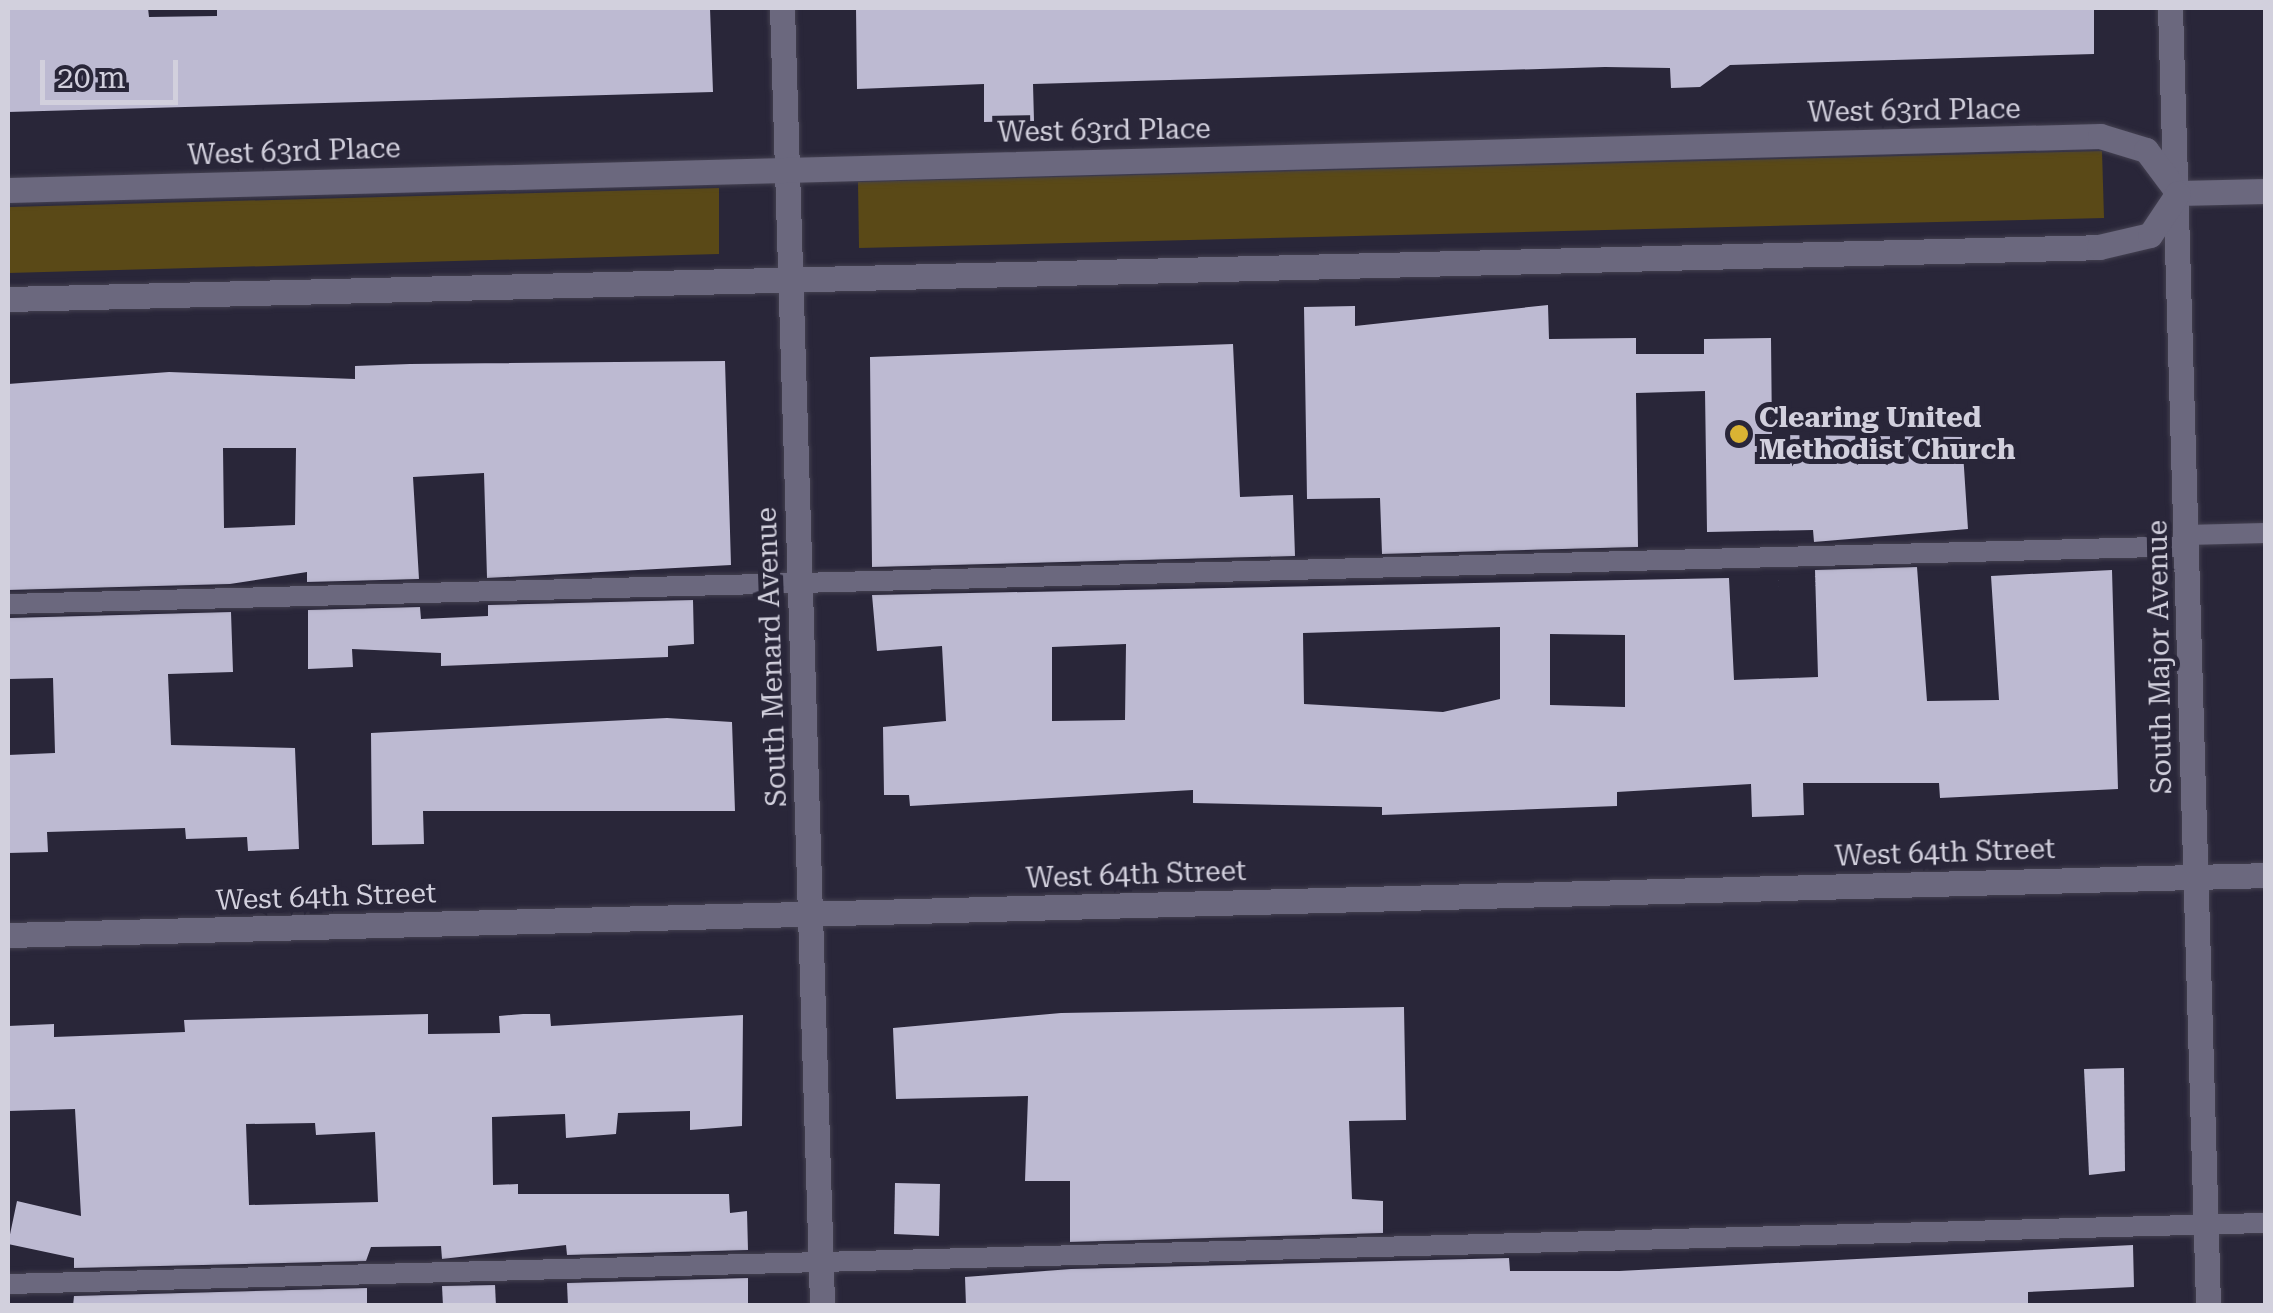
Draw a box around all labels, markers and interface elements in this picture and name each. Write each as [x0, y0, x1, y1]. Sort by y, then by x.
scale bar [45, 40, 182, 102]
text: 20 m [57, 60, 126, 95]
street label: West 63rd Place [1807, 92, 2021, 130]
street label: West 63rd Place [997, 112, 1211, 150]
street label: West 63rd Place [187, 131, 401, 173]
place label: Clearing United Methodist Church [1759, 401, 2015, 467]
marker: Clearing United Methodist Church [1728, 423, 1750, 445]
street label: South Menard Avenue [750, 507, 794, 807]
street label: South Major Avenue [2141, 520, 2179, 794]
street label: West 64th Street [1834, 832, 2056, 874]
street label: West 64th Street [1025, 854, 1247, 896]
street label: West 64th Street [215, 876, 437, 918]

